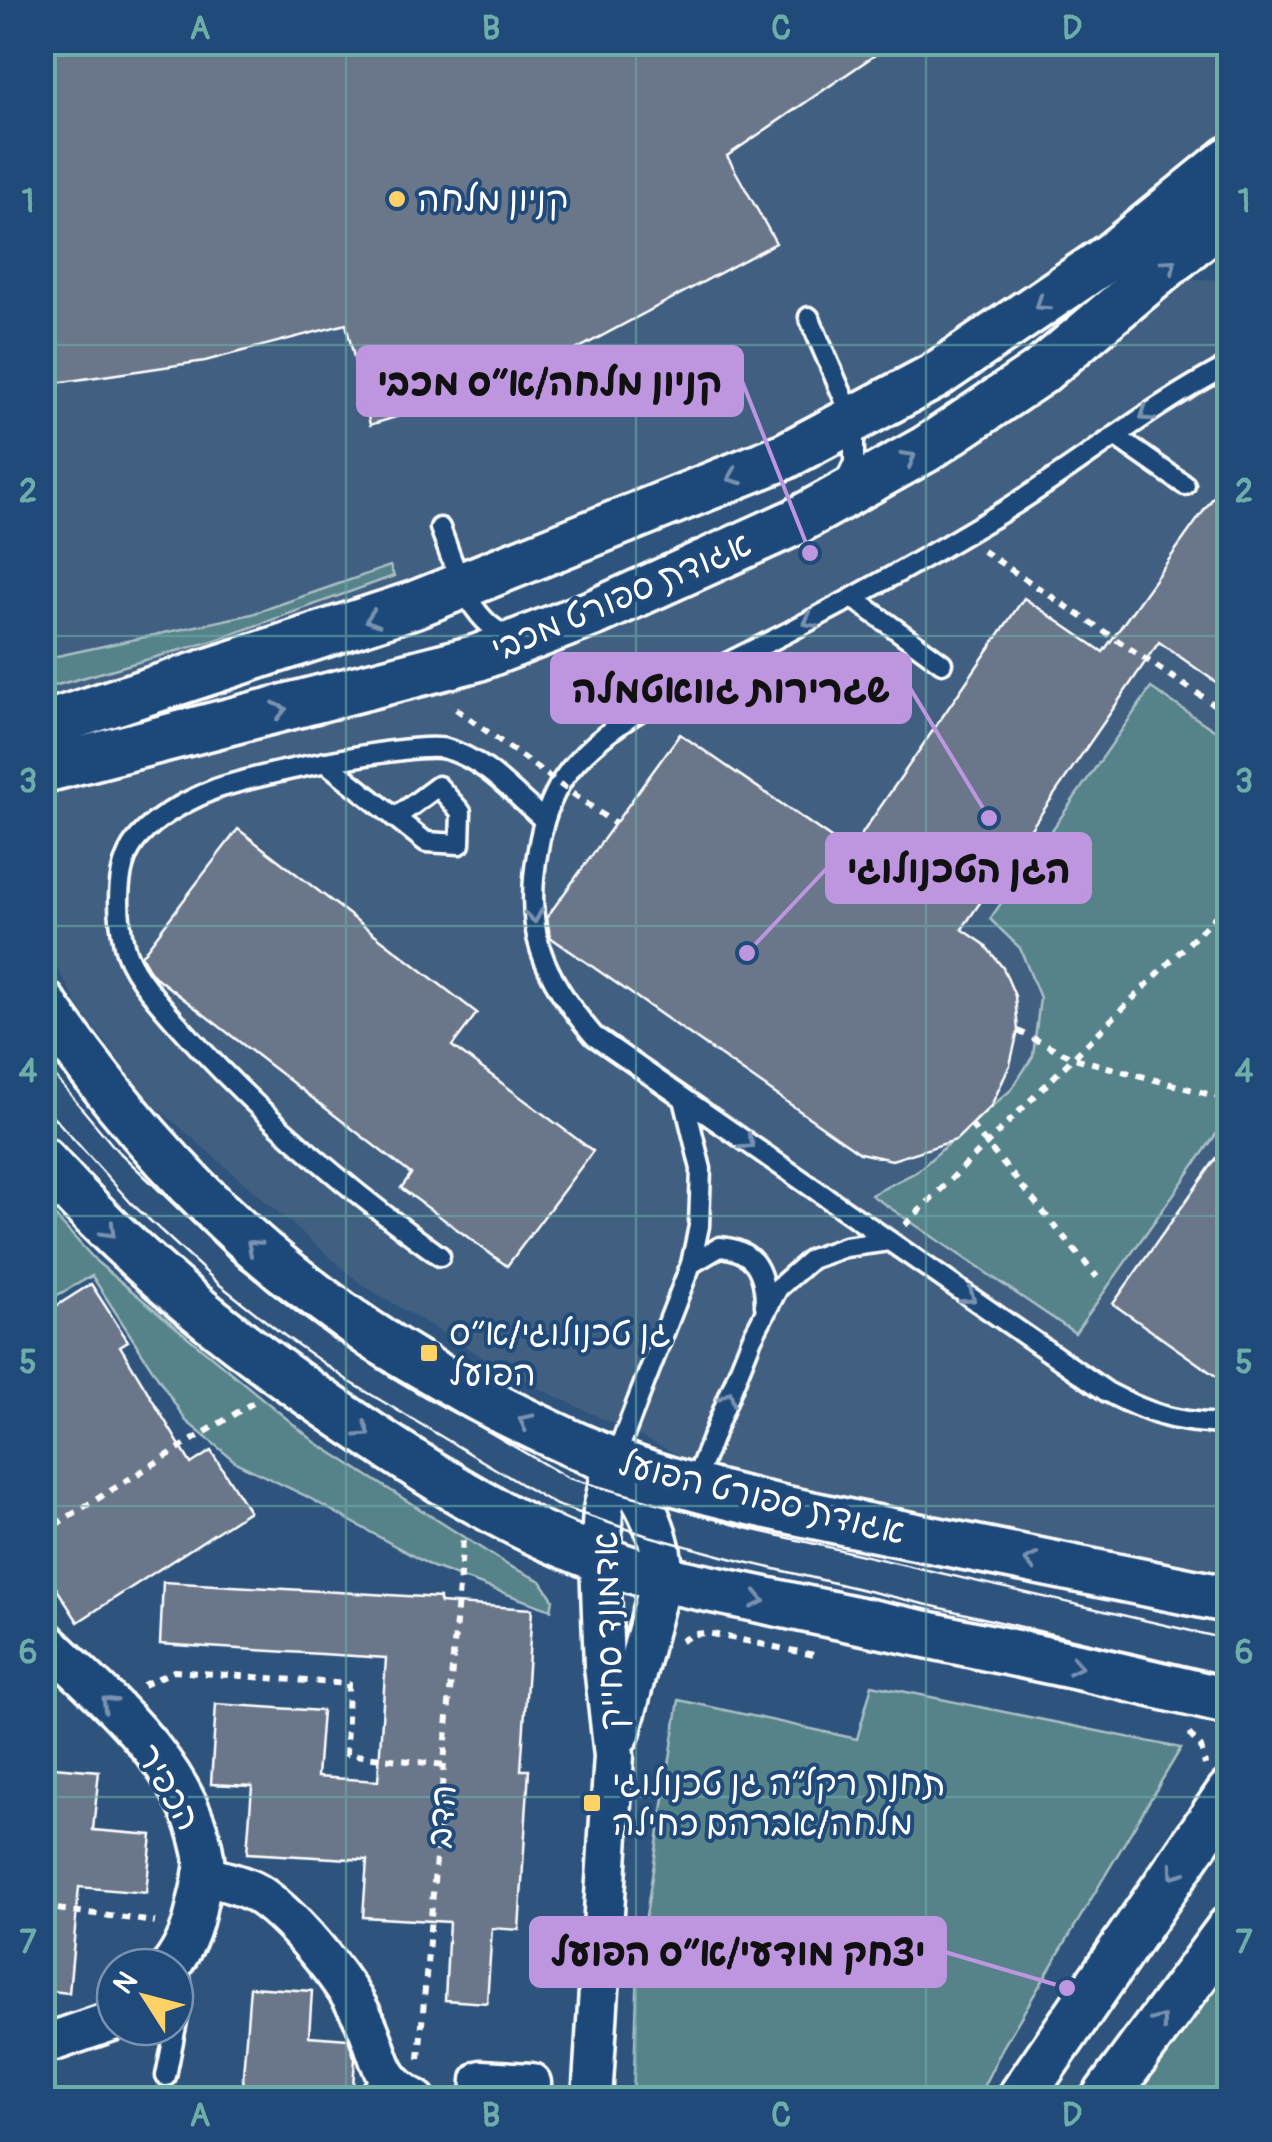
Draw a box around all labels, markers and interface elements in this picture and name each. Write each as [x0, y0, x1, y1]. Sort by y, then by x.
text: A [190, 9, 211, 49]
text: B [482, 9, 500, 49]
text: C [771, 9, 791, 49]
text: D [1062, 9, 1082, 49]
place label: קניון מלחה [417, 178, 568, 222]
text: 1 [22, 182, 34, 222]
text: 1 [1238, 182, 1250, 222]
marker: קניון מלחה [386, 188, 408, 210]
one-way arrow [1158, 258, 1177, 276]
one-way arrow [1034, 292, 1053, 310]
callout: קניון מלחה/א״ס מכבי [358, 347, 742, 415]
text: קניון מלחה/א״ס מכבי [378, 359, 722, 407]
one-way arrow [1139, 403, 1157, 421]
one-way arrow [898, 451, 916, 470]
one-way arrow [726, 465, 743, 485]
text: 2 [19, 472, 37, 512]
text: 2 [1235, 472, 1253, 512]
street label: אגודת ספורט מכבי [485, 522, 758, 671]
one-way arrow [364, 607, 381, 627]
one-way arrow [802, 609, 820, 629]
callout: שגרירות גוואטמלה [552, 654, 910, 722]
text: שגרירות גוואטמלה [572, 666, 890, 714]
one-way arrow [271, 701, 288, 722]
text: 3 [19, 762, 37, 802]
text: 3 [1235, 762, 1253, 802]
callout: הגן הטכנולוגי [827, 834, 1090, 902]
text: הגן הטכנולוגי [847, 846, 1071, 894]
one-way arrow [522, 907, 543, 924]
text: 4 [19, 1052, 38, 1092]
text: 4 [1235, 1052, 1254, 1092]
one-way arrow [737, 1131, 755, 1149]
one-way arrow [97, 1220, 115, 1238]
one-way arrow [246, 1239, 265, 1257]
one-way arrow [958, 1285, 976, 1303]
place label: גן טכנולוגי/א״ס הפועל [449, 1312, 671, 1396]
marker: גן טכנולוגי/א״ס הפועל [418, 1342, 440, 1364]
text: 5 [19, 1343, 37, 1383]
text: 5 [1235, 1343, 1253, 1383]
one-way arrow [717, 1391, 737, 1408]
one-way arrow [518, 1414, 536, 1434]
one-way arrow [354, 1419, 372, 1438]
street label: אגודת ספורט הפועל [614, 1441, 909, 1555]
street label: אדמונד סחייק [584, 1531, 634, 1731]
one-way arrow [1023, 1551, 1040, 1572]
one-way arrow [749, 1588, 766, 1609]
text: 6 [19, 1633, 37, 1673]
text: 6 [1235, 1633, 1253, 1673]
one-way arrow [1068, 1655, 1085, 1676]
one-way arrow [102, 1697, 120, 1715]
street label: הכפיר [126, 1736, 210, 1839]
place label: תחנת רקל״ה גן טכנולוגי מלחה/אברהם כחילה [612, 1762, 945, 1846]
street label: הדב [417, 1783, 467, 1850]
marker: תחנת רקל״ה גן טכנולוגי מלחה/אברהם כחילה [581, 1792, 603, 1814]
one-way arrow [1169, 1861, 1187, 1880]
callout: יצחק מודעי/א״ס הפועל [531, 1918, 945, 1986]
text: 7 [20, 1923, 37, 1963]
text: 7 [1236, 1923, 1253, 1963]
text: יצחק מודעי/א״ס הפועל [551, 1929, 925, 1977]
north arrow [95, 1947, 195, 2047]
text: N [106, 1965, 146, 2001]
one-way arrow [1149, 2014, 1166, 2032]
text: A [190, 2096, 211, 2136]
text: B [482, 2096, 500, 2136]
text: C [771, 2096, 791, 2136]
text: D [1062, 2096, 1082, 2136]

